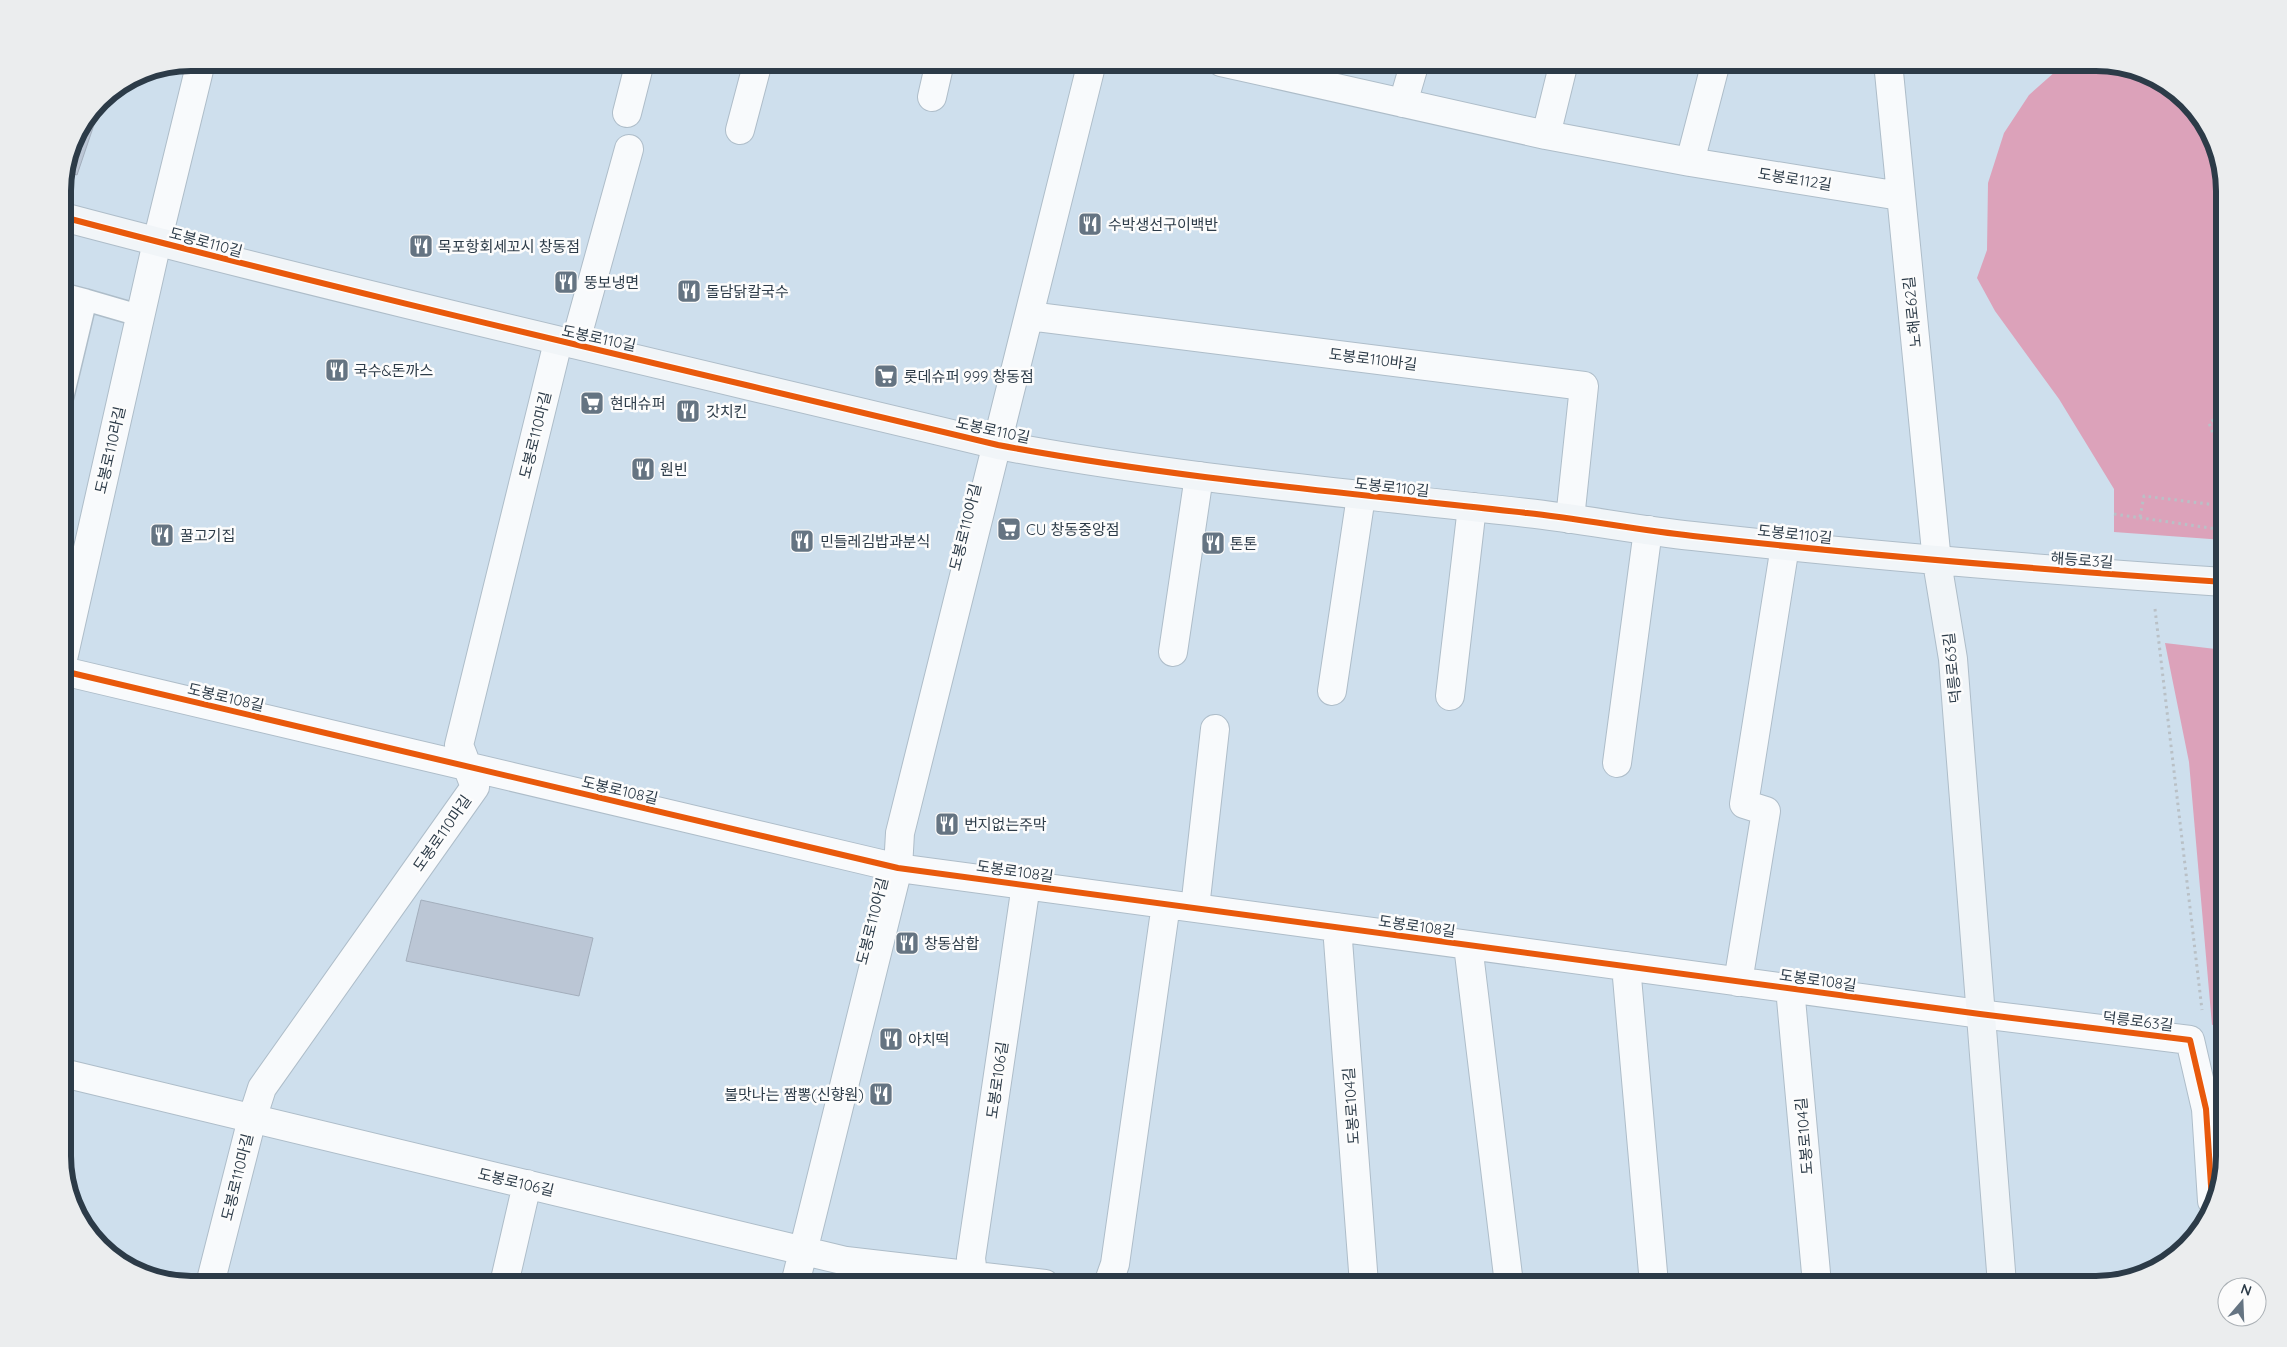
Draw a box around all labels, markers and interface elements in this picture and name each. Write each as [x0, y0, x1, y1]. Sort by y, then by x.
street label: 도봉로112길 [1757, 164, 1833, 194]
restaurant icon: 수박생선구이백반 [1077, 211, 1103, 237]
place label: 수박생선구이백반 [1108, 215, 1218, 234]
street label: 도봉로110길 [167, 223, 245, 261]
restaurant icon: 목포항회세꼬시 창동점 [408, 233, 434, 259]
place label: 목포항회세꼬시 창동점 [438, 237, 580, 256]
restaurant icon: 뚱보냉면 [553, 269, 579, 295]
place label: 뚱보냉면 [584, 273, 639, 292]
street label: 노해로62길 [1899, 275, 1925, 349]
restaurant icon: 돌담닭칼국수 [676, 278, 702, 304]
place label: 돌담닭칼국수 [706, 282, 789, 301]
street label: 도봉로110길 [560, 321, 638, 355]
street label: 도봉로110바길 [1328, 344, 1418, 374]
restaurant icon: 국수&돈까스 [324, 357, 350, 383]
place label: 국수&돈까스 [354, 361, 433, 380]
supermarket icon: 롯데슈퍼 999 창동점 [873, 363, 899, 389]
place label: 롯데슈퍼 999 창동점 [904, 367, 1034, 386]
street label: 도봉로110마길 [515, 390, 555, 480]
supermarket icon: 현대슈퍼 [579, 390, 605, 416]
place label: 현대슈퍼 [610, 394, 665, 413]
restaurant icon: 갓치킨 [675, 398, 701, 424]
place label: 갓치킨 [706, 402, 747, 421]
street label: 도봉로110라길 [91, 404, 129, 496]
street label: 도봉로110길 [954, 413, 1032, 447]
restaurant icon: 원빈 [630, 456, 656, 482]
place label: 원빈 [660, 460, 688, 479]
street label: 도봉로110길 [1354, 474, 1430, 500]
street label: 도봉로110아길 [945, 482, 985, 572]
supermarket icon: CU 창동중앙점 [996, 516, 1022, 542]
place label: CU 창동중앙점 [1026, 520, 1120, 539]
street label: 도봉로110길 [1757, 521, 1833, 547]
restaurant icon: 꿀고기집 [149, 522, 175, 548]
place label: 꿀고기집 [180, 526, 235, 545]
restaurant icon: 민들레김밥과분식 [789, 528, 815, 554]
restaurant icon: 톤톤 [1200, 530, 1226, 556]
place label: 민들레김밥과분식 [820, 532, 930, 551]
place label: 톤톤 [1230, 534, 1258, 553]
street label: 해등로3길 [2050, 548, 2114, 572]
street label: 덕릉로63길 [1939, 632, 1965, 704]
street label: 도봉로108길 [186, 679, 266, 715]
street label: 도봉로108길 [580, 772, 660, 808]
street label: 도봉로110마길 [409, 791, 475, 875]
restaurant icon: 번지없는주막 [934, 811, 960, 837]
place label: 번지없는주막 [964, 815, 1047, 834]
street label: 도봉로108길 [975, 856, 1055, 886]
street label: 도봉로110아길 [852, 876, 892, 966]
street label: 도봉로108길 [1377, 911, 1457, 941]
restaurant icon: 창동삼합 [894, 930, 920, 956]
place label: 창동삼합 [924, 934, 979, 953]
street label: 도봉로108길 [1778, 965, 1858, 995]
street label: 덕릉로63길 [2102, 1007, 2174, 1035]
restaurant icon: 아치떡 [878, 1026, 904, 1052]
place label: 아치떡 [908, 1030, 949, 1049]
street label: 도봉로106길 [982, 1040, 1012, 1120]
street label: 도봉로104길 [1339, 1067, 1363, 1145]
restaurant icon: 불맛나는 짬뽕(신향원) [868, 1081, 894, 1107]
place label: 불맛나는 짬뽕(신향원) [724, 1085, 864, 1104]
street label: 도봉로104길 [1791, 1097, 1817, 1175]
street label: 도봉로110마길 [217, 1132, 257, 1222]
street label: 도봉로106길 [476, 1164, 556, 1200]
north arrow [2217, 1277, 2267, 1327]
text: N [2238, 1280, 2254, 1300]

